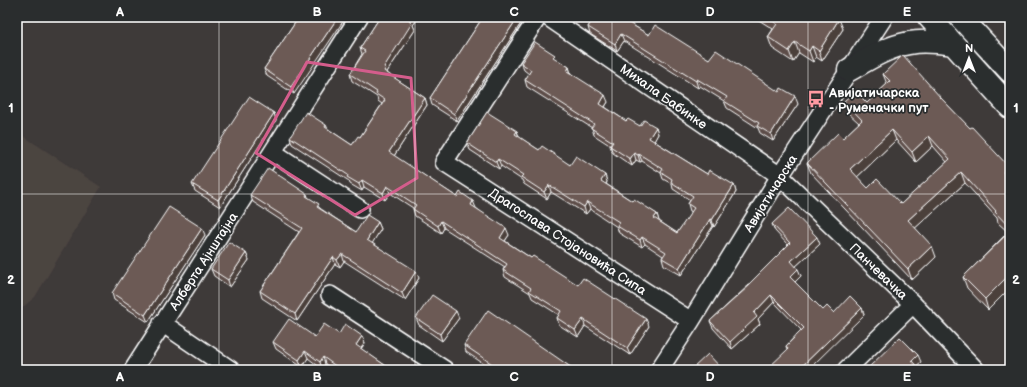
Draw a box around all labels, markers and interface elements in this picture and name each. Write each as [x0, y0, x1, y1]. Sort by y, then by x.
text: A [115, 4, 124, 20]
text: B [312, 4, 322, 20]
text: C [509, 4, 519, 20]
text: D [705, 4, 715, 20]
text: E [903, 4, 912, 20]
north arrow [949, 38, 989, 78]
text: N [965, 42, 973, 55]
street label: Михала Бабинке [617, 61, 710, 133]
place label: Авијатичарска - Руменачки пут [828, 85, 929, 116]
bus stop icon: Авијатичарска - Руменачки пут [806, 89, 826, 109]
text: 1 [8, 100, 14, 116]
text: 1 [1013, 100, 1019, 116]
street label: Авијатичарска [740, 152, 801, 236]
street label: Драгослава Стојановића Сипа [486, 185, 649, 299]
street label: Алберта Ајнштајна [166, 209, 242, 314]
street label: Панчевачка [846, 240, 911, 304]
text: 2 [7, 272, 15, 288]
text: 2 [1012, 272, 1020, 288]
text: A [115, 369, 124, 385]
text: B [312, 369, 322, 385]
text: C [509, 369, 519, 385]
text: D [705, 369, 715, 385]
text: E [903, 369, 912, 385]

